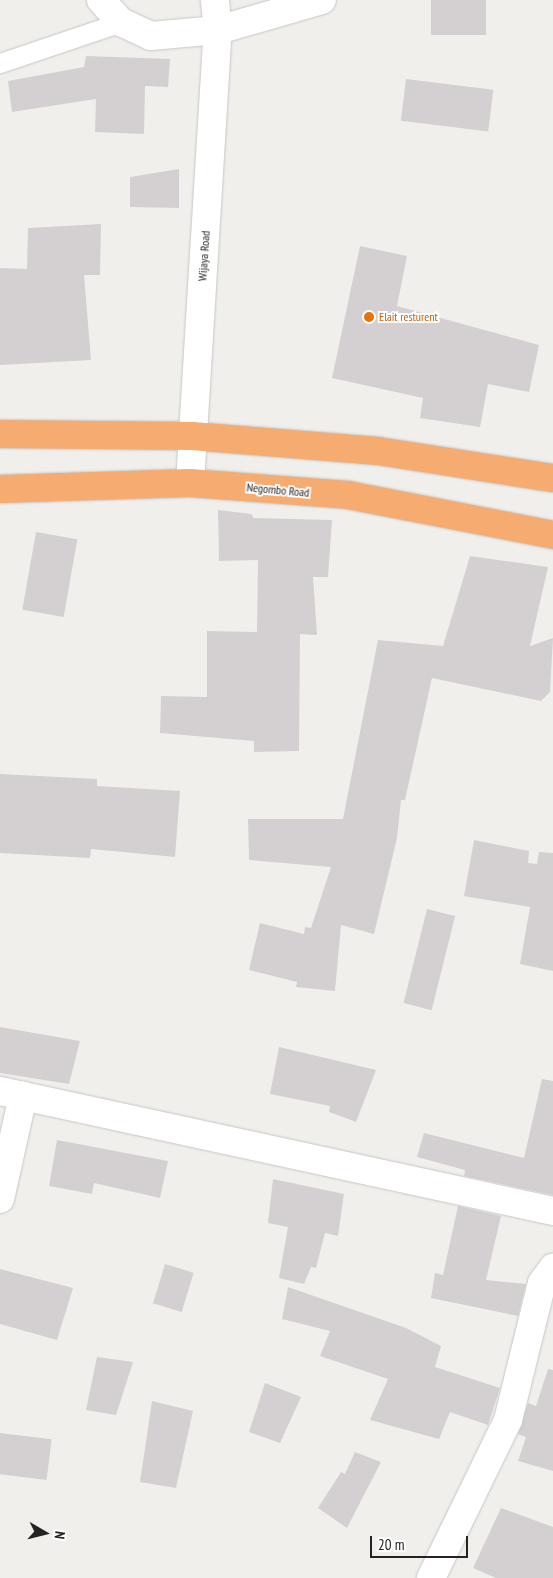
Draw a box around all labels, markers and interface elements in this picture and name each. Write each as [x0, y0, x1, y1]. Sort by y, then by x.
street label: Wijaya Road [195, 230, 213, 282]
place label: Elait resturent [379, 310, 438, 324]
marker: Elait resturent [363, 311, 375, 323]
street label: Negombo Road [246, 480, 310, 500]
north arrow [20, 1508, 70, 1558]
scale bar [373, 1526, 470, 1558]
text: N [50, 1530, 69, 1540]
text: 20 m [378, 1535, 404, 1554]

